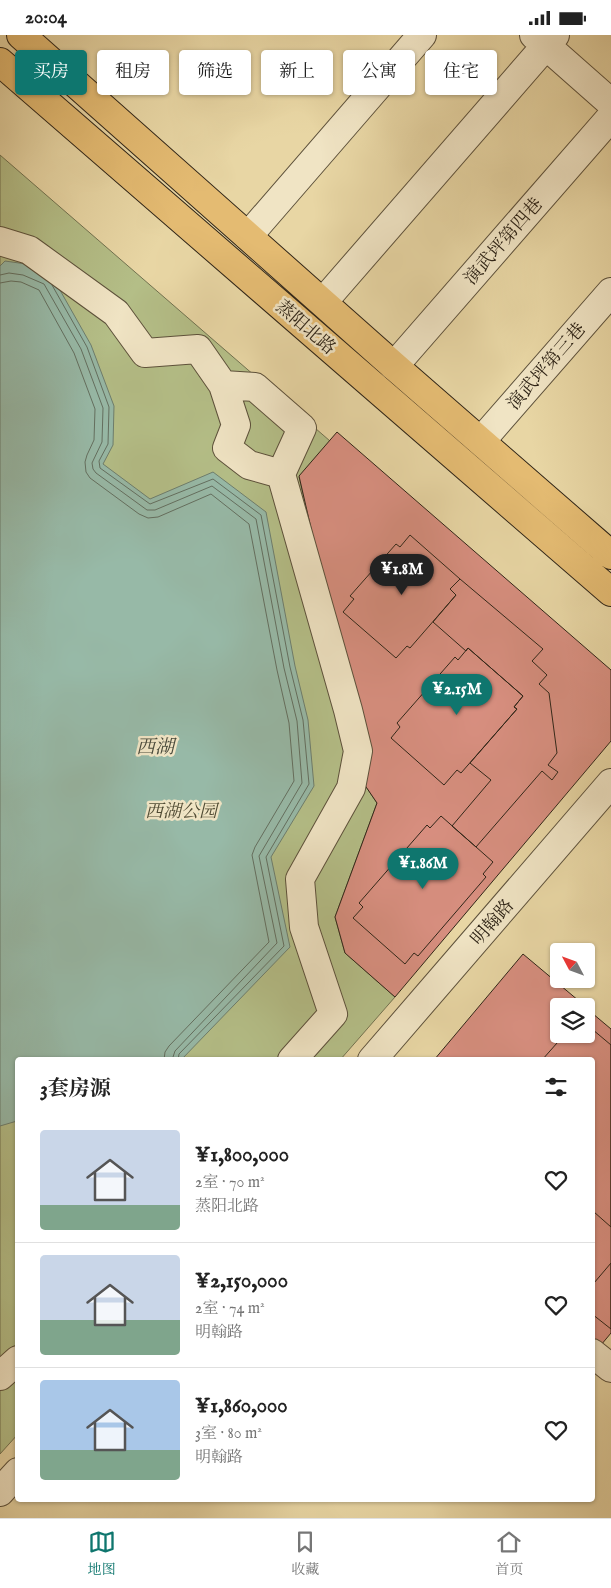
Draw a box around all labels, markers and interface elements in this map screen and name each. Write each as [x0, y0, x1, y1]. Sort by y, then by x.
text: 20:04 [25, 6, 67, 30]
chip: 买房 [15, 50, 87, 95]
chip: 租房 [97, 50, 169, 95]
chip: 筛选 [179, 50, 251, 95]
chip: 新上 [261, 50, 333, 95]
chip: 公寓 [343, 50, 415, 95]
chip: 住宅 [425, 50, 497, 95]
street label: 演武坪第四巷 [460, 194, 548, 290]
street label: 蒸阳北路 [270, 296, 340, 360]
street label: 演武坪第三巷 [503, 319, 591, 415]
pin: ¥1.8M [367, 553, 437, 596]
text: ¥1.8M [381, 560, 423, 580]
pin: ¥2.15M [416, 673, 498, 716]
text: ¥2.15M [432, 680, 482, 700]
water label: 西湖 [136, 736, 177, 760]
park label: 西湖公园 [145, 801, 220, 824]
pin: ¥1.86M [382, 847, 464, 890]
text: ¥1.86M [398, 854, 448, 874]
street label: 明翰路 [467, 895, 520, 951]
north arrow [550, 943, 595, 987]
map controls [550, 943, 595, 1043]
button: layers [550, 998, 595, 1043]
icon: filters [542, 1073, 570, 1101]
text: 3套房源 [40, 1076, 111, 1103]
text: ¥1,800,000 [195, 1142, 289, 1169]
icon: home [80, 1150, 140, 1210]
icon: heart [542, 1166, 570, 1194]
text: 2室 · 70 m² [195, 1173, 265, 1193]
text: 蒸阳北路 [195, 1197, 259, 1217]
text: ¥2,150,000 [195, 1268, 288, 1295]
icon: home [80, 1275, 140, 1335]
icon: heart [542, 1291, 570, 1319]
text: 2室 · 74 m² [195, 1299, 265, 1319]
text: 明翰路 [195, 1323, 243, 1343]
text: ¥1,860,000 [195, 1393, 288, 1420]
icon: home [80, 1400, 140, 1460]
icon: heart [542, 1416, 570, 1444]
text: 3室 · 80 m² [195, 1424, 262, 1444]
text: 明翰路 [195, 1448, 243, 1468]
tab: 地图 [88, 1528, 116, 1579]
tab: 收藏 [291, 1528, 319, 1579]
tab: 首页 [495, 1528, 523, 1579]

